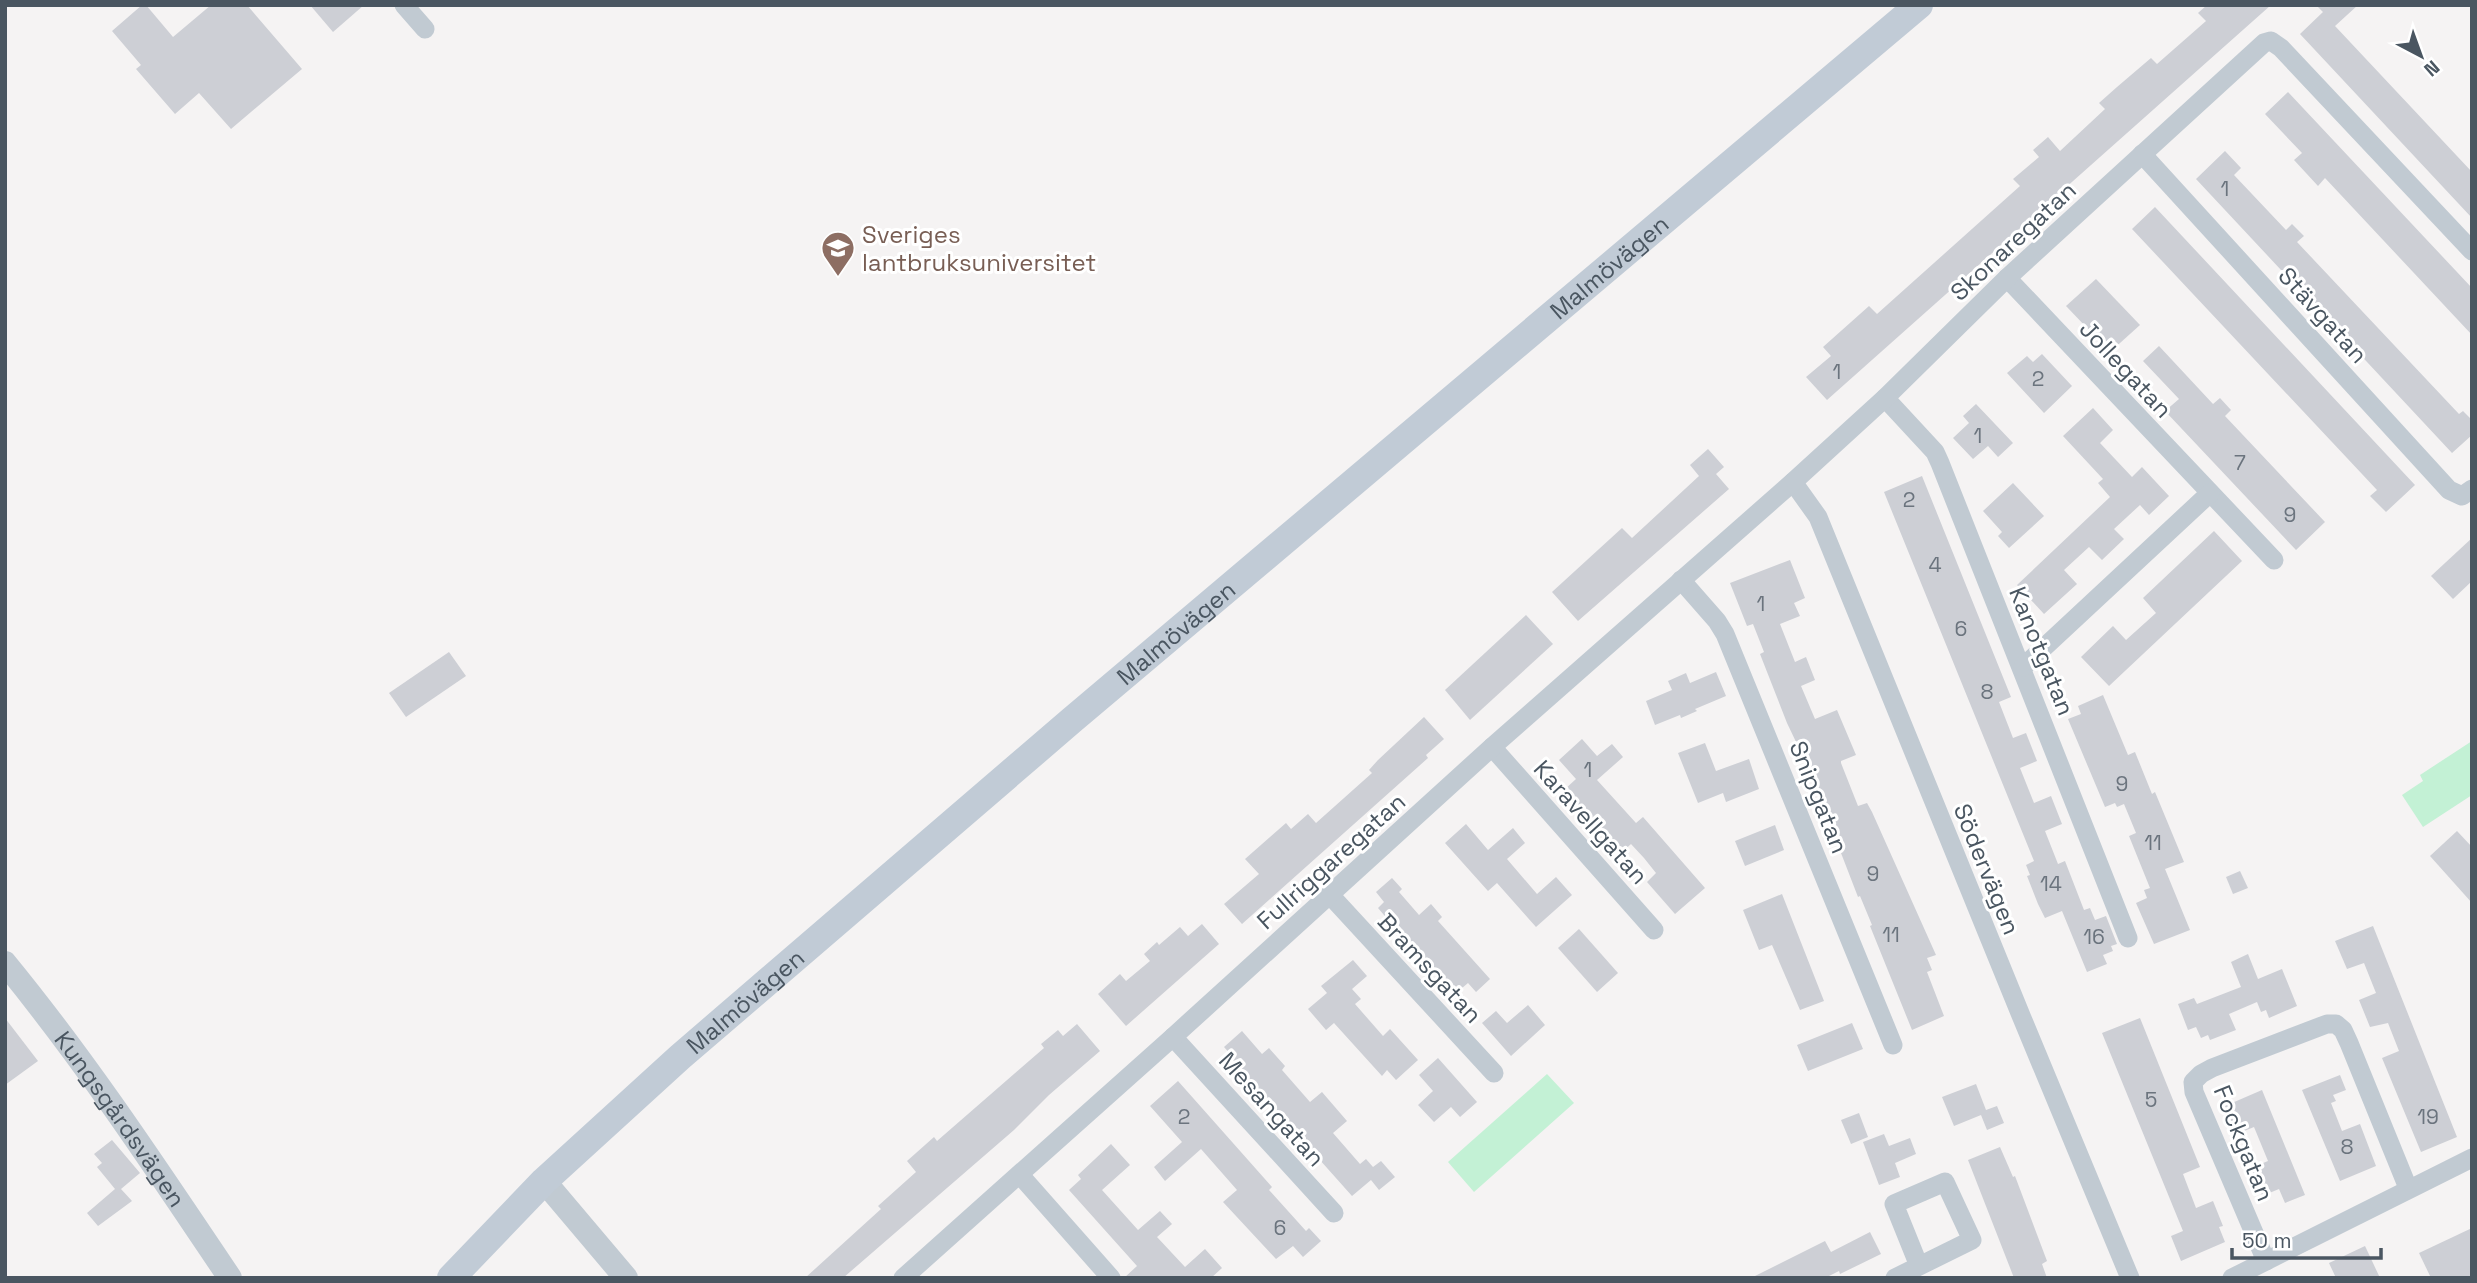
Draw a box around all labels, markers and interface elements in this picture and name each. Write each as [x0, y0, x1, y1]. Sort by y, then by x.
north arrow [2386, 21, 2456, 91]
text: N [2419, 55, 2445, 82]
street label: Skonaregatan [1944, 175, 2082, 307]
house number: 1 [2221, 175, 2229, 202]
street label: Malmövägen [1543, 208, 1675, 326]
place label: Sveriges lantbruksuniversitet [862, 219, 1096, 278]
school or university icon: Sveriges lantbruksuniversitet [819, 229, 857, 278]
street label: Stävgatan [2272, 260, 2374, 370]
street label: Jollegatan [2073, 314, 2179, 424]
house number: 1 [1833, 358, 1841, 385]
house number: 2 [2032, 365, 2044, 392]
house number: 1 [1974, 422, 1982, 449]
house number: 7 [2234, 449, 2246, 476]
house number: 2 [1903, 486, 1915, 513]
house number: 9 [2284, 501, 2296, 528]
house number: 4 [1928, 551, 1942, 578]
street label: Malmövägen [1110, 574, 1241, 691]
street label: Kanotgatan [2002, 582, 2082, 720]
house number: 1 [1757, 590, 1765, 617]
house number: 6 [1955, 615, 1967, 642]
house number: 8 [1980, 678, 1994, 705]
street label: Snipgatan [1782, 736, 1856, 858]
street label: Karavellgatan [1527, 753, 1655, 891]
house number: 1 [1584, 756, 1592, 783]
house number: 9 [2116, 770, 2128, 797]
street label: Fullriggaregatan [1250, 786, 1412, 936]
street label: Södervägen [1947, 799, 2027, 939]
house number: 11 [2144, 829, 2162, 856]
house number: 9 [1867, 860, 1879, 887]
house number: 14 [2040, 870, 2062, 897]
street label: Bramsgatan [1371, 906, 1489, 1030]
house number: 11 [1882, 921, 1900, 948]
house number: 16 [2083, 923, 2105, 950]
street label: Malmövägen [679, 942, 810, 1061]
street label: Kungsgårdsvägen [48, 1025, 193, 1213]
street label: Mesangatan [1212, 1045, 1332, 1173]
street label: Fockgatan [2207, 1081, 2281, 1205]
house number: 5 [2145, 1086, 2157, 1113]
house number: 2 [1178, 1103, 1190, 1130]
house number: 19 [2417, 1103, 2439, 1130]
house number: 8 [2340, 1133, 2354, 1160]
house number: 6 [1274, 1214, 1286, 1241]
scale bar [2232, 1216, 2381, 1260]
text: 50 m [2242, 1227, 2292, 1254]

